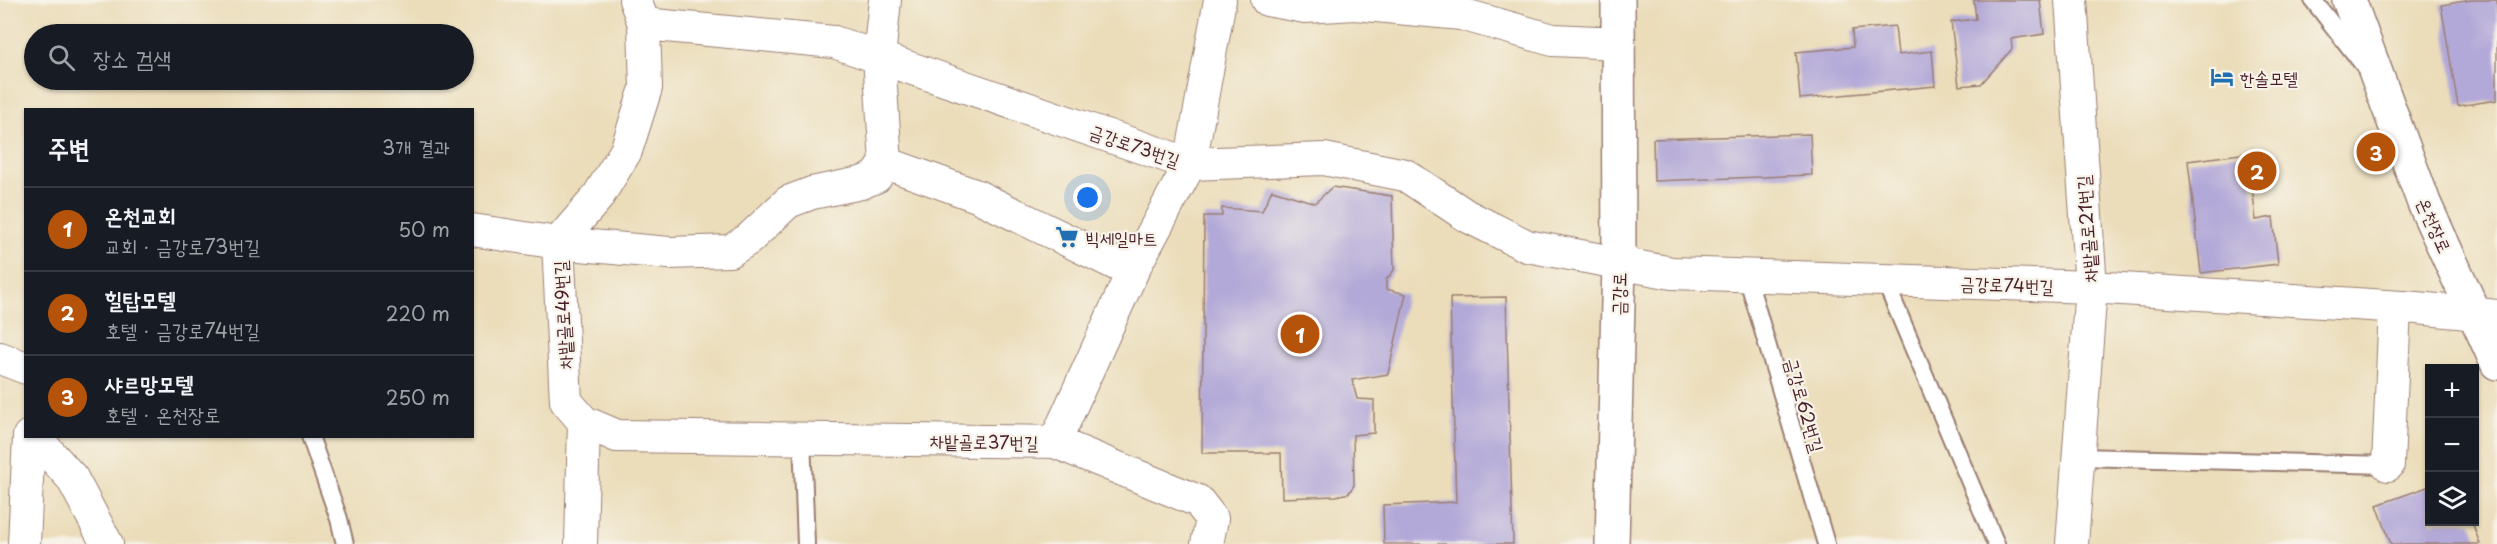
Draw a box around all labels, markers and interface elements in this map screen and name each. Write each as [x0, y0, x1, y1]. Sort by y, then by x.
search box [24, 24, 474, 90]
icon: search [45, 41, 78, 74]
text: 장소 검색 [93, 41, 171, 74]
hotel icon: 한솔모텔 [2209, 64, 2235, 90]
place label: 한솔모텔 [2240, 64, 2298, 91]
street label: 금강로73번길 [1086, 117, 1184, 173]
text: 주변 [48, 128, 90, 167]
pin: 3 [2356, 130, 2396, 174]
text: 3개 결과 [382, 132, 450, 162]
pin: 2 [2238, 148, 2276, 194]
street label: 차밭골로21번길 [2069, 174, 2103, 284]
your location [1073, 183, 1102, 212]
street label: 온천장로 [2411, 193, 2459, 257]
text: 온천교회 [105, 198, 176, 231]
text: 1 [63, 214, 72, 244]
text: 50 m [398, 214, 450, 244]
supermarket icon: 빅세일마트 [1054, 224, 1080, 250]
place label: 빅세일마트 [1085, 224, 1157, 251]
text: 교회 · 금강로73번길 [105, 231, 260, 261]
street label: 차밭골로49번길 [546, 259, 578, 370]
street label: 금강로74번길 [1960, 269, 2055, 299]
street label: 금강로 [1604, 272, 1632, 316]
text: 힐탑모텔 [105, 282, 176, 315]
text: 2 [60, 298, 75, 328]
text: 220 m [386, 298, 450, 328]
pin: 1 [1280, 312, 1320, 356]
text: 호텔 · 금강로74번길 [105, 315, 260, 345]
street label: 금강로62번길 [1779, 355, 1832, 456]
map controls [2425, 364, 2479, 526]
button: + [2425, 364, 2479, 418]
text: 샤르망모텔 [105, 366, 194, 399]
text: 3 [61, 382, 74, 412]
text: 250 m [386, 382, 450, 412]
text: 호텔 · 온천장로 [105, 399, 220, 429]
button: − [2425, 418, 2479, 472]
street label: 차밭골로37번길 [929, 427, 1039, 455]
button: layers [2425, 472, 2479, 526]

